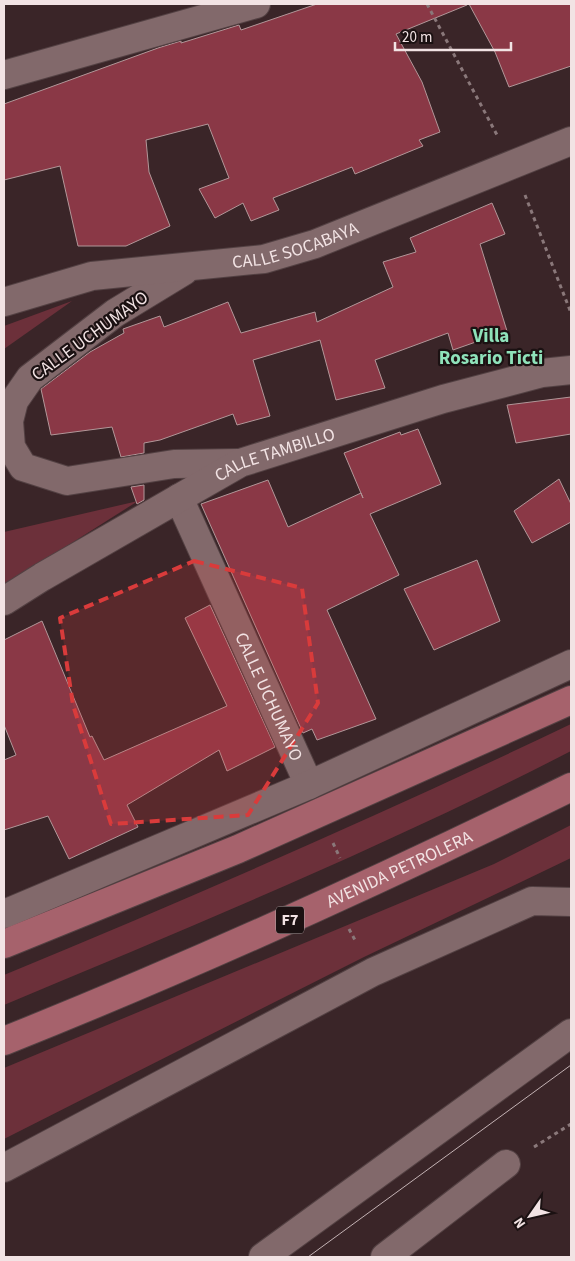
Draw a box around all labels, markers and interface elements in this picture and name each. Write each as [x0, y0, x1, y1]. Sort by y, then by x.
scale bar [395, 20, 511, 52]
text: 20 m [402, 27, 432, 48]
street label: CALLE SOCABAYA [231, 215, 362, 275]
street label: CALLE UCHUMAYO [27, 285, 154, 387]
district label: Villa Rosario Ticti [439, 323, 543, 372]
street label: CALLE TAMBILLO [210, 421, 338, 488]
street label: CALLE UCHUMAYO [229, 628, 309, 765]
street label: AVENIDA PETROLERA [322, 824, 477, 914]
road number: F7 [276, 906, 304, 934]
north arrow [505, 1191, 555, 1241]
text: N [509, 1213, 531, 1232]

